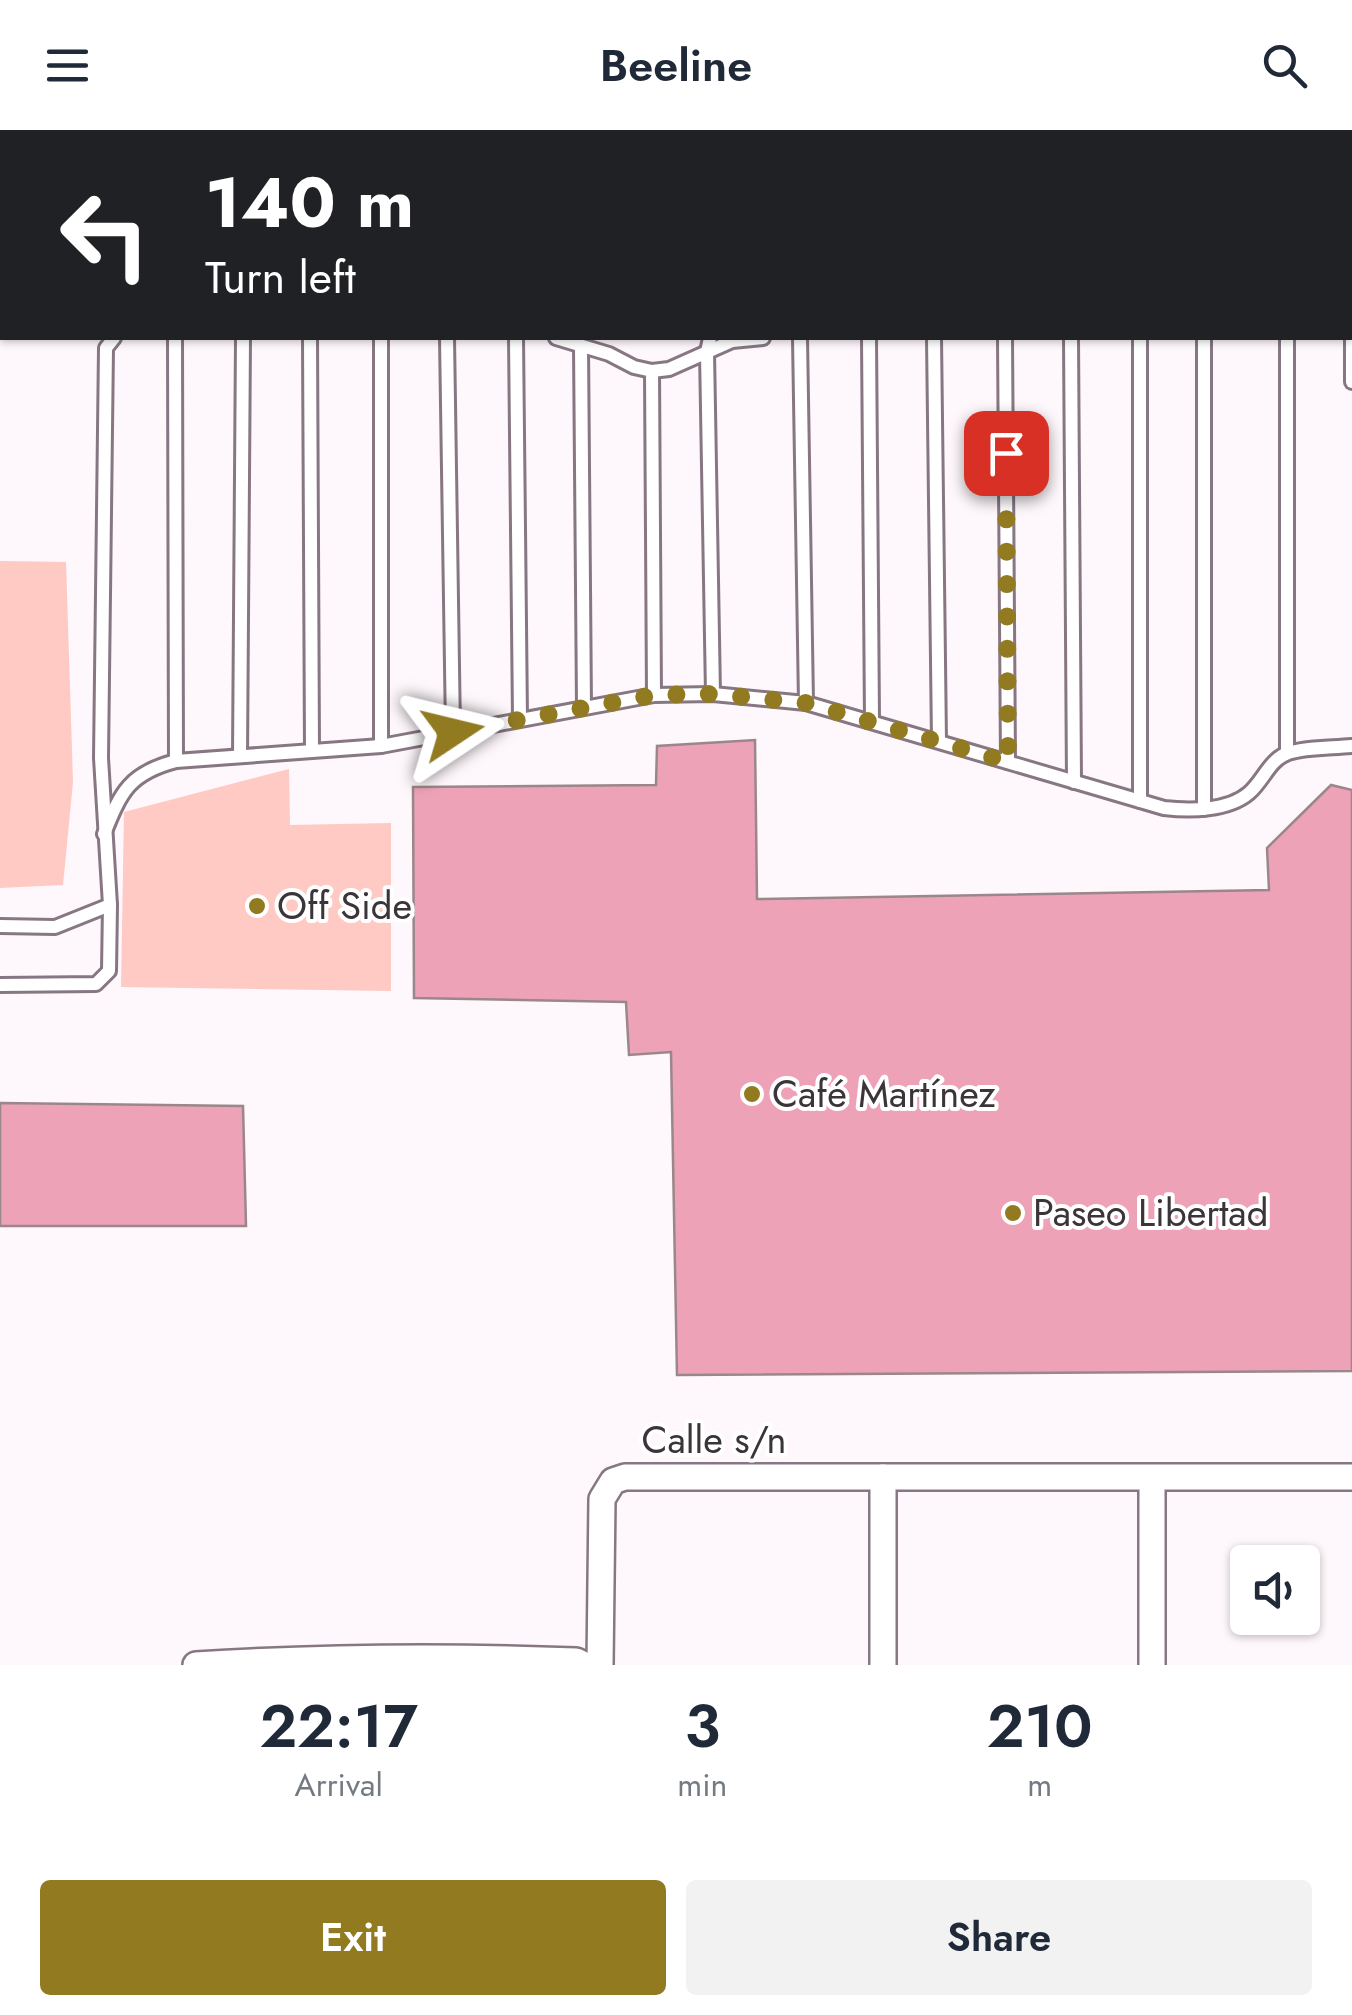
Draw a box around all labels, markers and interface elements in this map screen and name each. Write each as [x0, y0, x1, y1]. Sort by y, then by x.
text: Beeline [600, 33, 752, 98]
icon: menu [40, 38, 95, 93]
icon: search [1257, 38, 1312, 93]
text: 140 m [205, 152, 414, 253]
icon: left [40, 170, 170, 300]
text: Turn left [205, 245, 356, 310]
pin [964, 411, 1049, 496]
icon: arrive [979, 426, 1034, 481]
position arrow [401, 680, 505, 784]
place label: Off Side [277, 878, 412, 933]
marker: Off Side [246, 895, 268, 917]
place label: Café Martínez [772, 1066, 996, 1121]
marker: Café Martínez [741, 1083, 763, 1105]
place label: Paseo Libertad [1033, 1185, 1268, 1240]
marker: Paseo Libertad [1002, 1202, 1024, 1224]
street label: Calle s/n [642, 1412, 786, 1467]
map controls [1230, 1545, 1320, 1635]
button: sound [1230, 1545, 1320, 1635]
text: 22:17 [259, 1683, 418, 1770]
text: 3 [684, 1683, 720, 1770]
text: 210 [987, 1683, 1093, 1770]
text: Arrival [295, 1762, 383, 1808]
text: min [677, 1762, 727, 1808]
text: m [1027, 1762, 1052, 1808]
button: Exit [40, 1880, 666, 1995]
button: Share [686, 1880, 1312, 1995]

